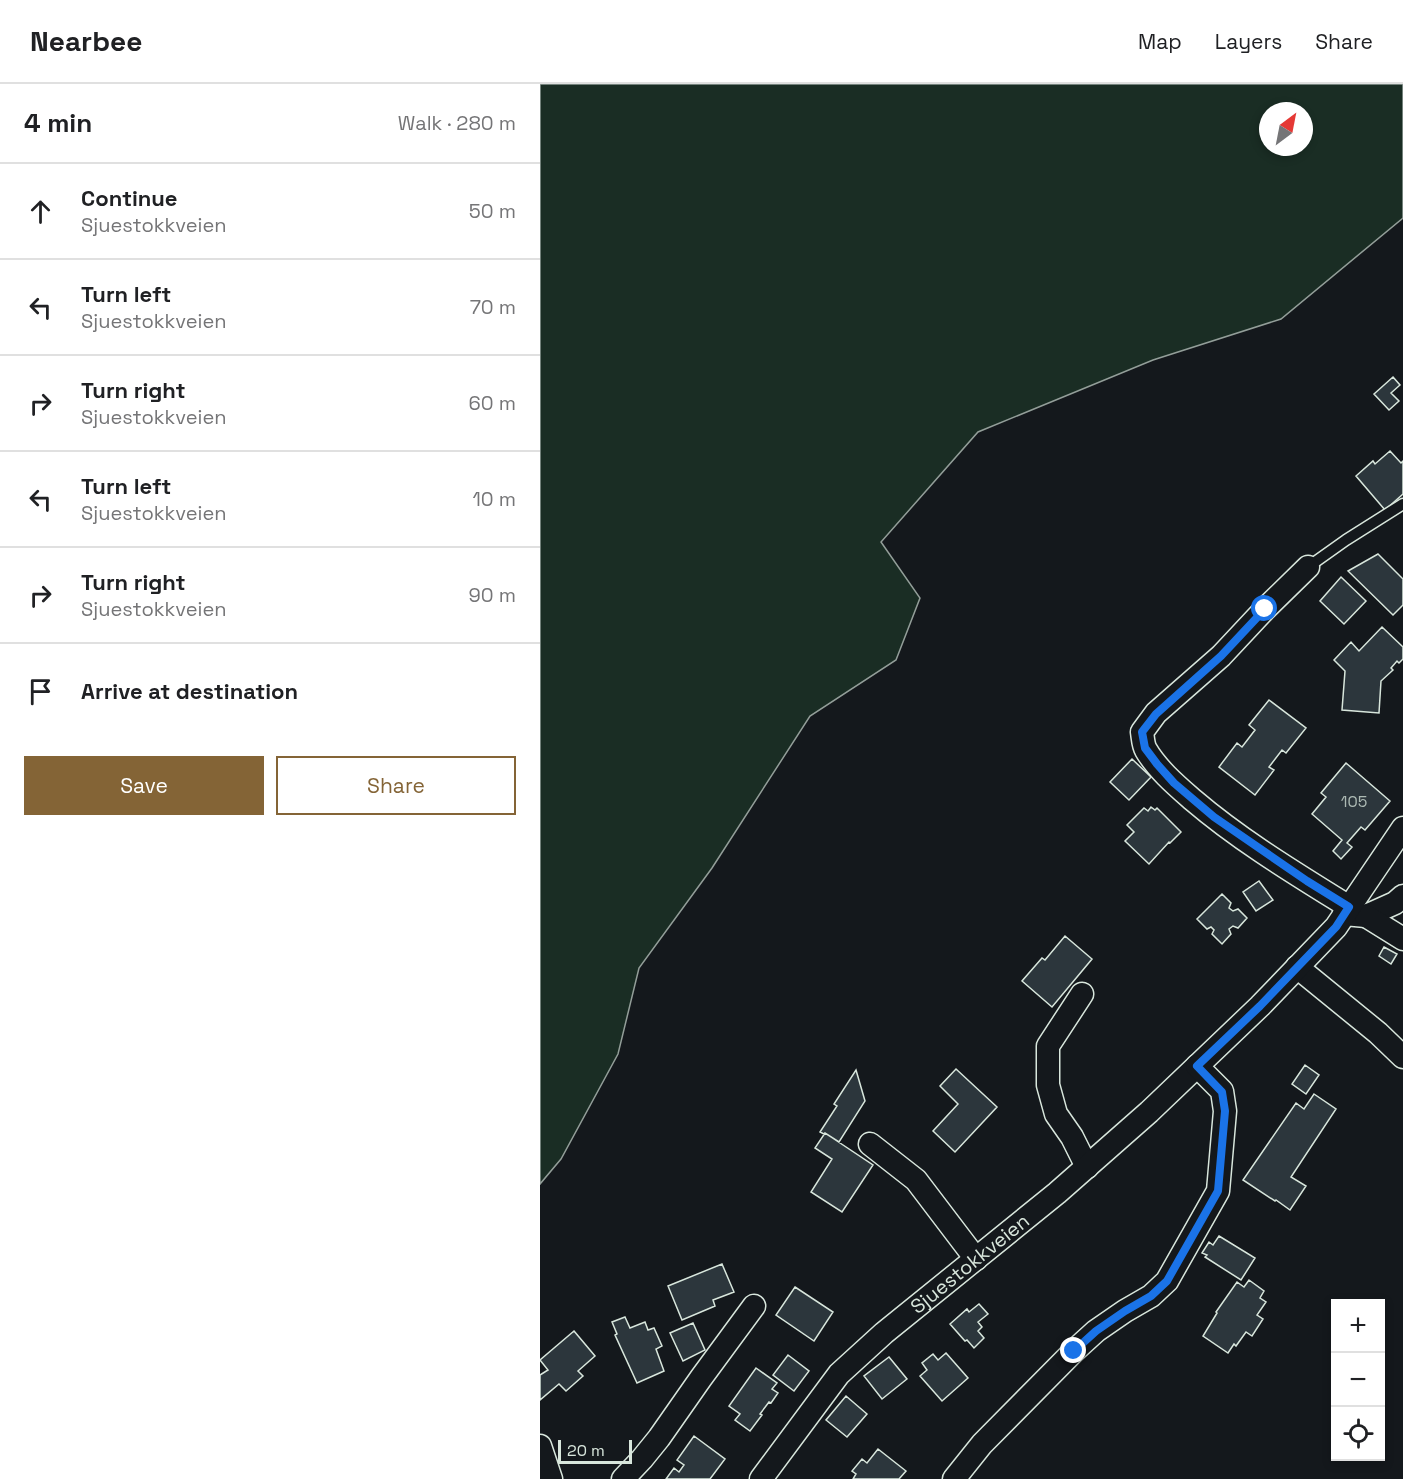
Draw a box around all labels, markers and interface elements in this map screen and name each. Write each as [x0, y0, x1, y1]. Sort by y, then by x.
text: Nearbee [30, 23, 142, 59]
text: Map [1138, 28, 1182, 55]
text: Layers [1215, 28, 1282, 55]
text: Share [1315, 28, 1373, 55]
north arrow [1259, 102, 1313, 156]
text: 4 min [24, 106, 92, 140]
text: Walk · 280 m [398, 110, 516, 136]
text: Continue [81, 184, 177, 212]
icon: ahead [24, 195, 57, 228]
text: 50 m [469, 198, 516, 224]
text: Sjuestokkveien [81, 212, 227, 238]
text: Turn left [81, 280, 171, 308]
icon: left [24, 291, 57, 324]
text: 70 m [470, 294, 516, 320]
text: Sjuestokkveien [81, 308, 227, 334]
text: Turn right [81, 376, 186, 404]
icon: right [24, 387, 57, 420]
text: 60 m [469, 390, 516, 416]
text: Sjuestokkveien [81, 404, 227, 430]
text: Turn left [81, 472, 171, 500]
icon: left [24, 483, 57, 516]
text: 10 m [472, 486, 516, 512]
text: Sjuestokkveien [81, 500, 227, 526]
text: Turn right [81, 568, 186, 596]
icon: right [24, 579, 57, 612]
text: 90 m [469, 582, 516, 608]
route start [1251, 595, 1277, 621]
text: Sjuestokkveien [81, 596, 227, 622]
icon: arrive [24, 675, 57, 708]
text: Arrive at destination [81, 677, 298, 705]
button: Save [24, 756, 264, 815]
button: Share [276, 756, 516, 815]
house number: 105 [1341, 791, 1367, 812]
street label: Sjuestokkveien [905, 1208, 1035, 1320]
map controls [1331, 1299, 1385, 1461]
button: + [1331, 1299, 1385, 1353]
route end [1060, 1337, 1086, 1363]
button: − [1331, 1353, 1385, 1407]
button: locate [1331, 1407, 1385, 1461]
scale bar [558, 1437, 632, 1464]
text: 20 m [567, 1440, 605, 1461]

